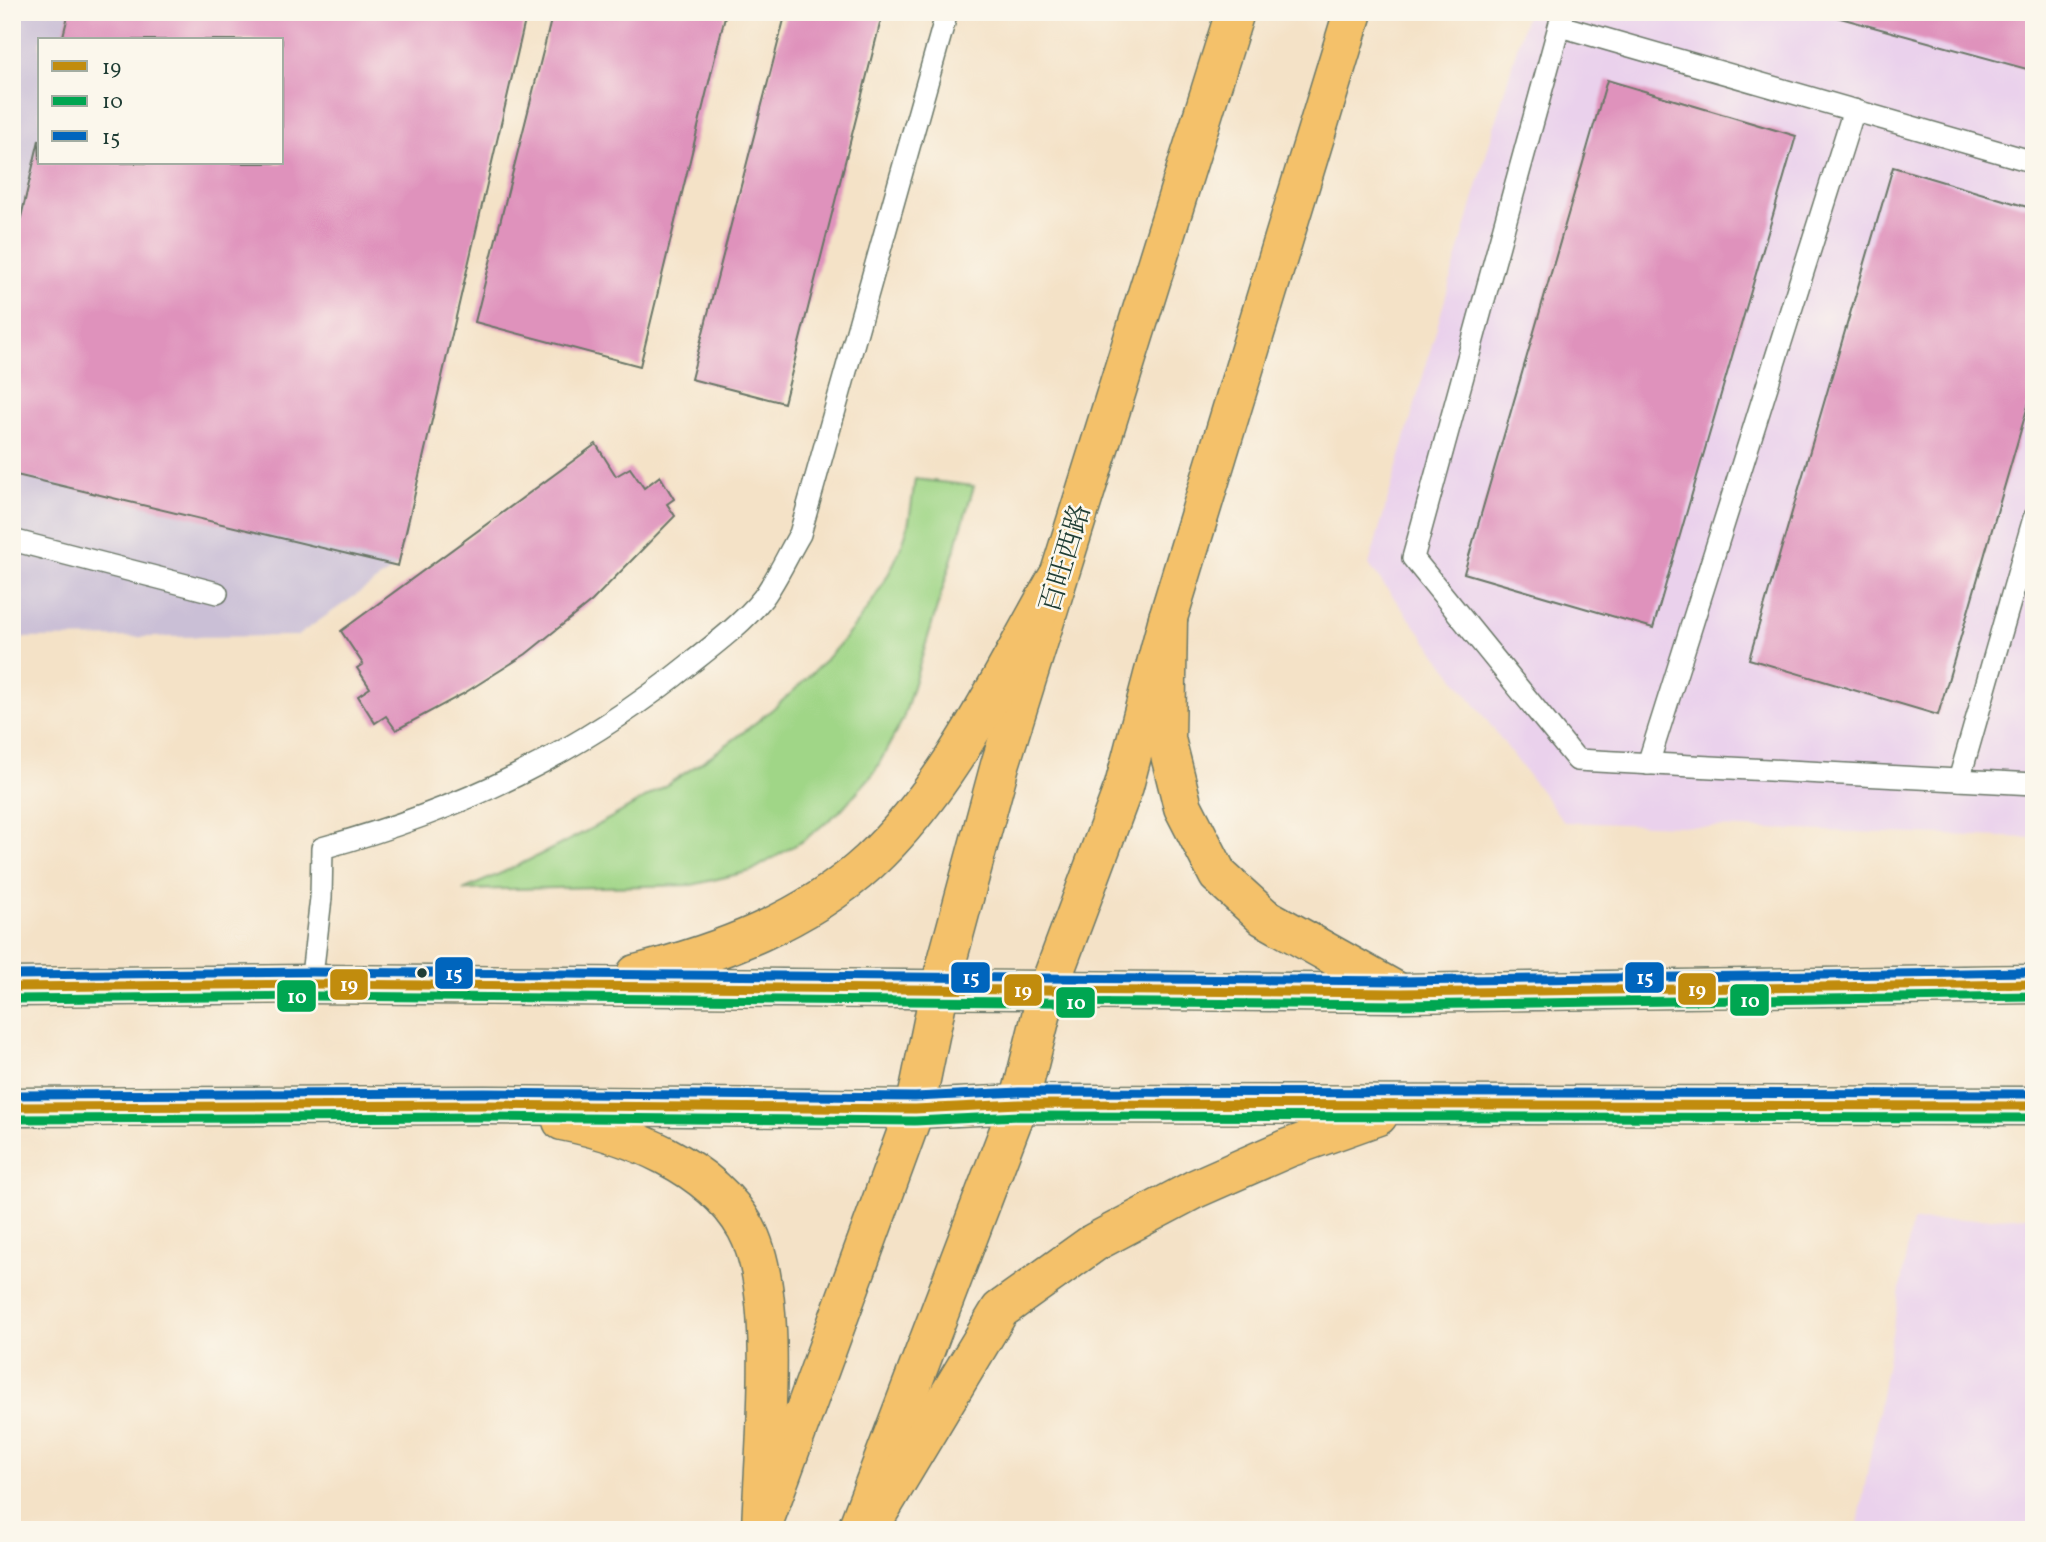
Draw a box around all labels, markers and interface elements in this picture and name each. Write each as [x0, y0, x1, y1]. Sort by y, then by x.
legend [38, 38, 284, 164]
text: 19 [102, 54, 121, 83]
text: 10 [102, 88, 123, 117]
text: 15 [102, 124, 120, 153]
street label: 百旺西路 [1031, 499, 1101, 618]
line badge: 15 [434, 956, 474, 990]
line badge: 15 [950, 961, 991, 994]
line badge: 15 [1624, 961, 1665, 994]
text: 15 [446, 962, 462, 988]
unlabelled marker [415, 966, 429, 980]
text: 15 [963, 966, 979, 992]
text: 15 [1637, 966, 1653, 992]
line badge: 19 [329, 968, 369, 1001]
line badge: 19 [1677, 972, 1717, 1006]
text: 19 [340, 973, 358, 999]
line badge: 19 [1003, 973, 1043, 1007]
text: 19 [1688, 978, 1706, 1004]
line badge: 10 [276, 979, 317, 1013]
text: 19 [1014, 979, 1032, 1005]
line badge: 10 [1729, 983, 1770, 1017]
text: 10 [287, 985, 307, 1011]
line badge: 10 [1055, 986, 1096, 1019]
text: 10 [1740, 989, 1760, 1015]
text: 10 [1066, 991, 1086, 1017]

